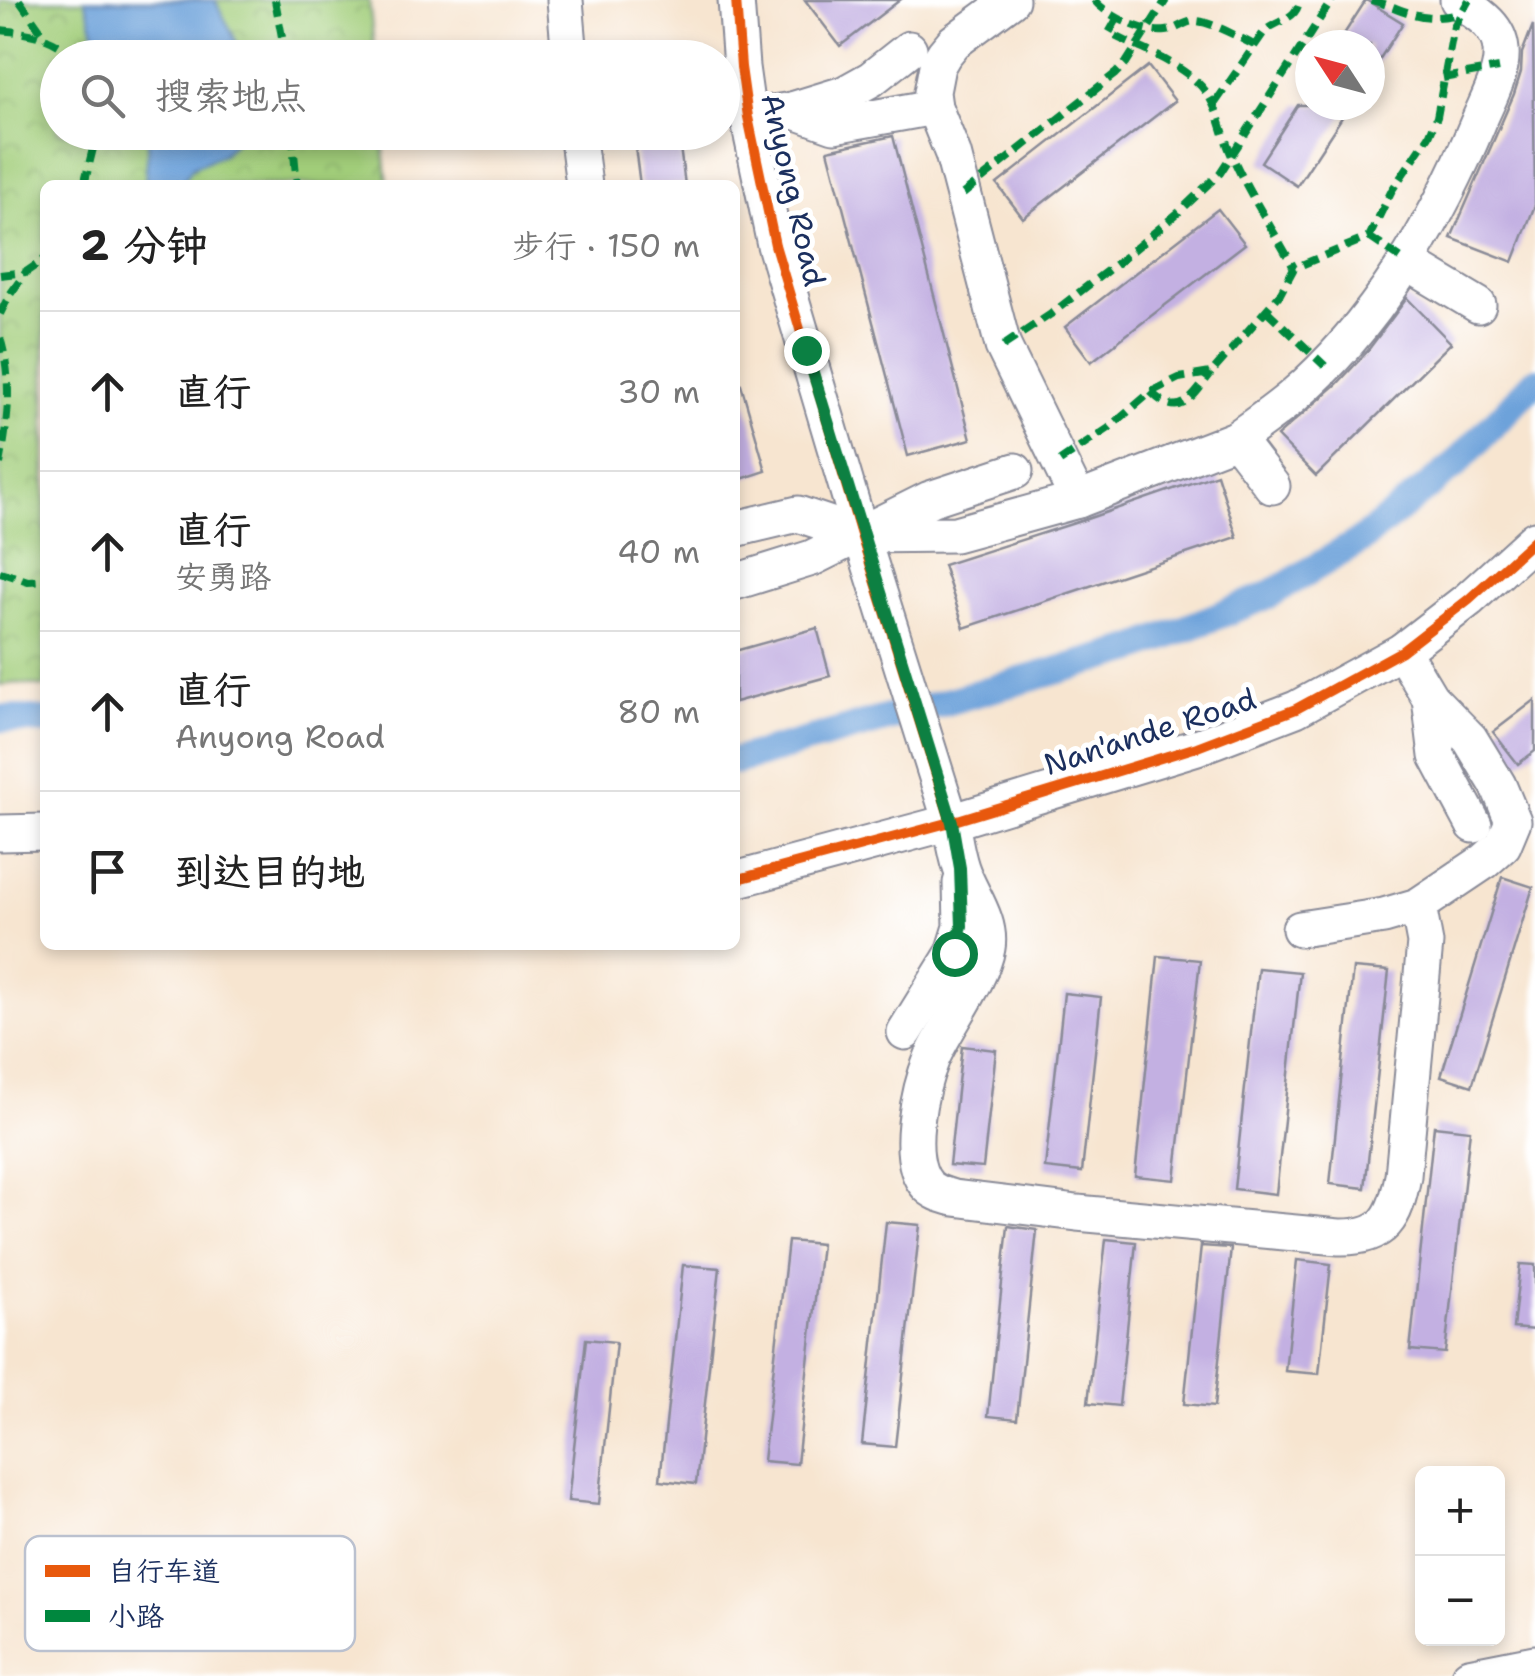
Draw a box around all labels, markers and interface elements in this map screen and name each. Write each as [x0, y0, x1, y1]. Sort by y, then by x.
north arrow [1295, 30, 1385, 120]
search box [40, 40, 740, 150]
icon: search [75, 68, 130, 123]
text: 搜索地点 [155, 70, 307, 121]
street label: Anyong Road [751, 89, 836, 290]
text: 2 分钟 [80, 217, 208, 273]
text: 步行 · 150 m [512, 224, 700, 267]
route end [784, 328, 830, 374]
icon: ahead [80, 364, 135, 419]
text: 直行 [175, 366, 251, 417]
text: 30 m [617, 370, 700, 413]
text: 直行 [175, 504, 251, 555]
icon: ahead [80, 524, 135, 579]
text: 40 m [617, 530, 700, 573]
text: 安勇路 [175, 555, 271, 598]
text: 直行 [175, 664, 251, 715]
street label: Nan'ande Road [1039, 678, 1261, 785]
icon: ahead [80, 684, 135, 739]
text: 80 m [617, 690, 700, 733]
text: Anyong Road [175, 715, 385, 758]
icon: arrive [80, 844, 135, 899]
text: 到达目的地 [175, 846, 365, 897]
route start [932, 931, 978, 977]
map controls [1415, 1466, 1505, 1646]
button: + [1415, 1466, 1505, 1556]
legend [25, 1536, 355, 1651]
text: 自行车道 [108, 1552, 220, 1590]
button: − [1415, 1556, 1505, 1646]
text: 小路 [108, 1597, 164, 1635]

